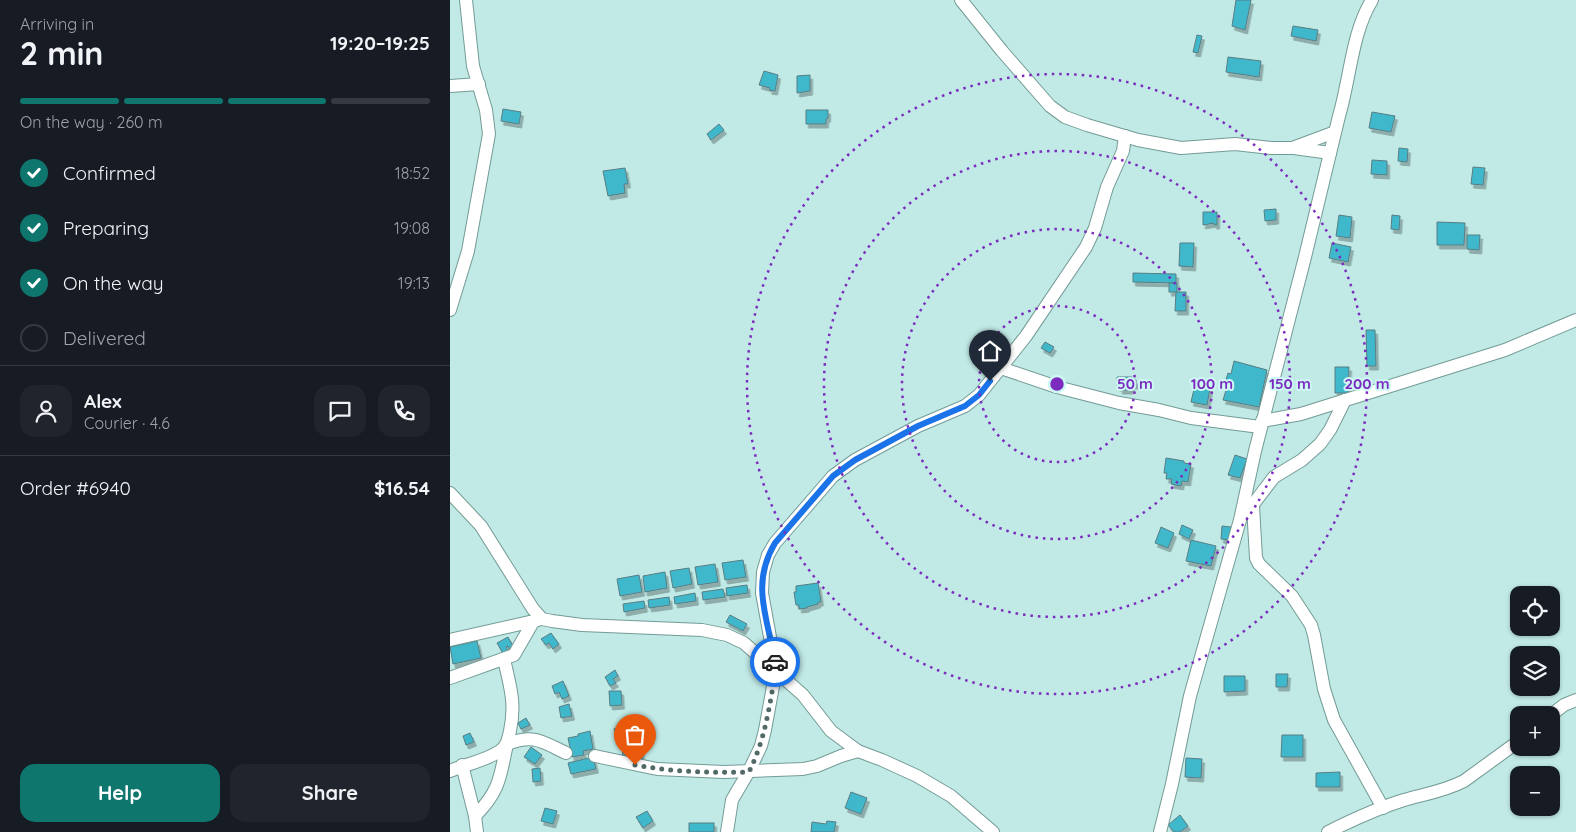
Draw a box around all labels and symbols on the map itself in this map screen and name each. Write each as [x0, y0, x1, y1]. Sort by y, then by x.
pin [969, 330, 1011, 381]
text: 50 m [1117, 374, 1153, 393]
text: 100 m [1191, 374, 1233, 393]
text: 150 m [1269, 374, 1311, 393]
text: 200 m [1345, 374, 1390, 393]
centre of rings [1048, 375, 1066, 393]
courier [750, 637, 800, 687]
pin [614, 714, 656, 765]

